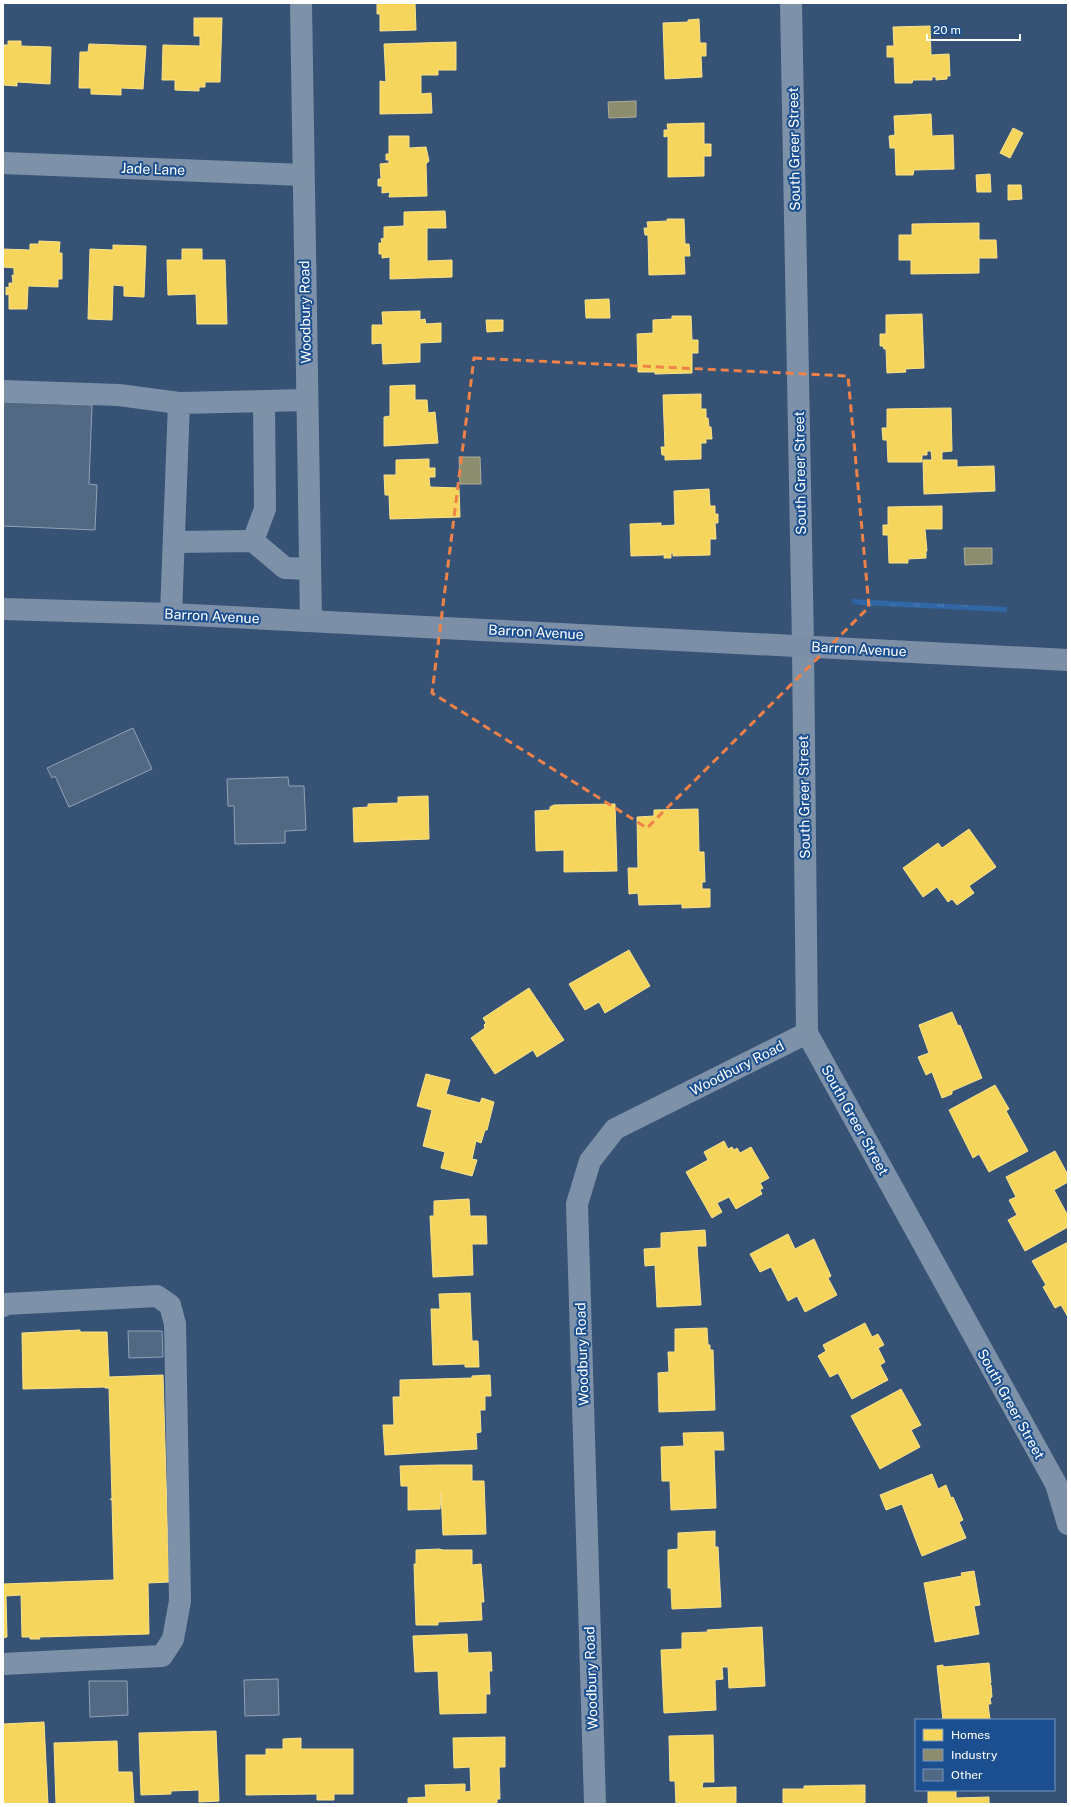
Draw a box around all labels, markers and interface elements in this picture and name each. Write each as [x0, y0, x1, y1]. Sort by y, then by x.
scale bar [927, 16, 1020, 42]
text: 20 m [933, 23, 961, 37]
street label: South Greer Street [785, 87, 803, 211]
street label: Jade Lane [121, 160, 186, 178]
street label: Woodbury Road [296, 260, 314, 364]
street label: South Greer Street [791, 411, 809, 535]
street label: Barron Avenue [164, 606, 260, 626]
street label: Barron Avenue [488, 622, 584, 642]
street label: Barron Avenue [811, 639, 907, 659]
street label: South Greer Street [795, 735, 813, 859]
street label: Woodbury Road [687, 1037, 787, 1099]
street label: South Greer Street [818, 1062, 892, 1178]
street label: Woodbury Road [572, 1302, 592, 1406]
street label: South Greer Street [974, 1346, 1048, 1462]
street label: Woodbury Road [581, 1626, 601, 1730]
legend [915, 1719, 1055, 1791]
text: Homes [951, 1728, 990, 1742]
text: Industry [951, 1748, 998, 1762]
text: Other [951, 1768, 983, 1782]

